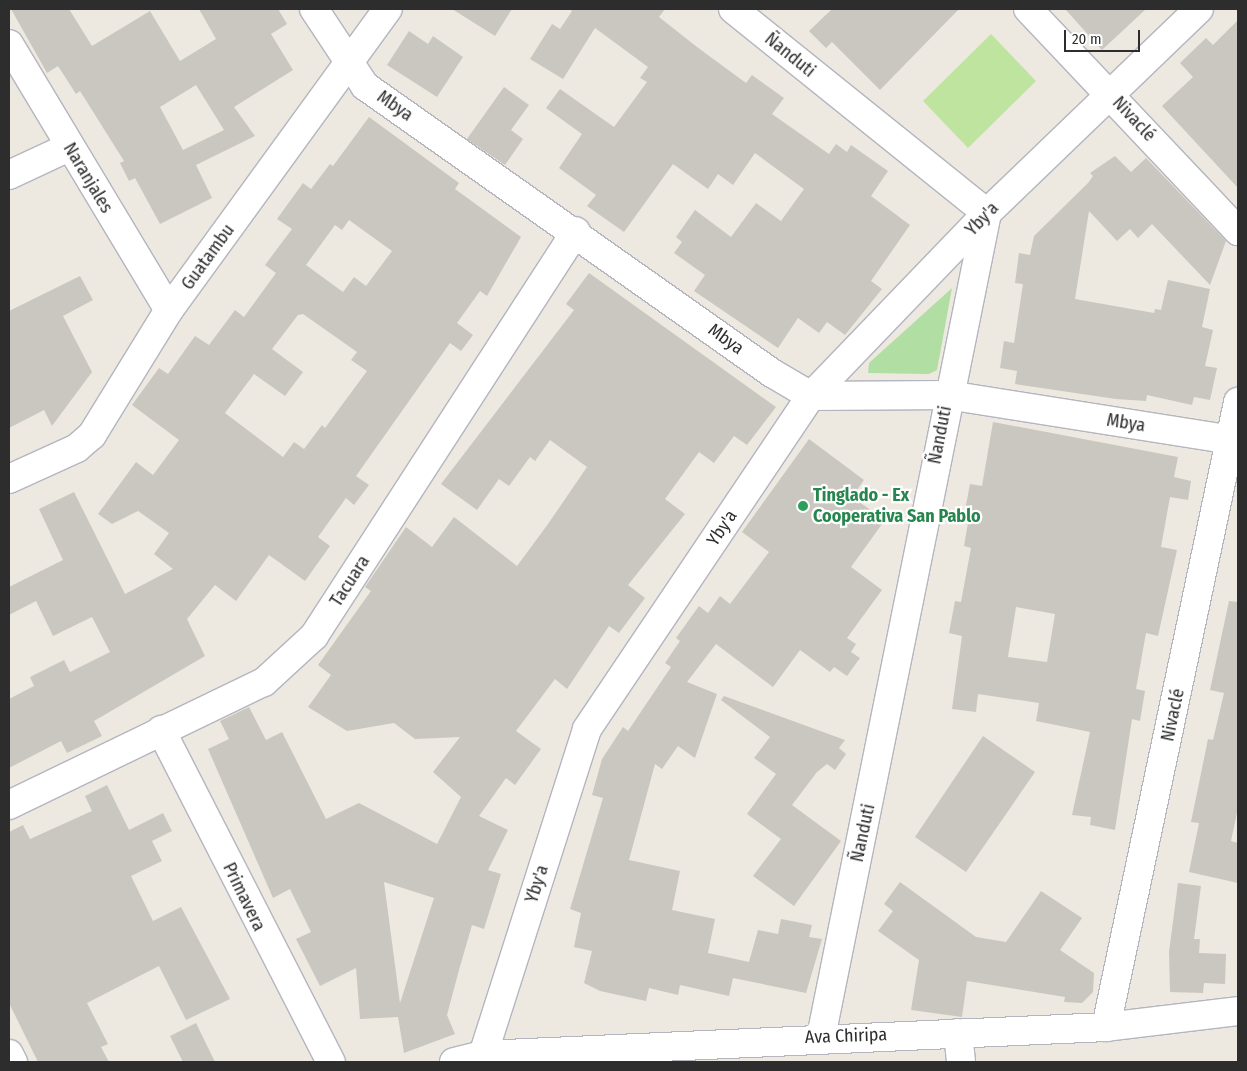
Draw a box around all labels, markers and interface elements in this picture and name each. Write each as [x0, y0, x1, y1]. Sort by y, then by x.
scale bar [1067, 20, 1143, 52]
street label: Ñanduti [760, 28, 820, 82]
text: 20 m [1072, 30, 1102, 48]
street label: Mbya [373, 86, 417, 126]
street label: Nivaclé [1108, 92, 1160, 146]
street label: Naranjales [59, 139, 117, 217]
street label: Yby'a [961, 198, 1003, 240]
street label: Guatambu [177, 220, 239, 294]
street label: Mbya [704, 319, 748, 359]
street label: Ñanduti [924, 404, 956, 466]
street label: Mbya [1105, 409, 1147, 437]
place label: Tinglado - Ex Cooperativa San Pablo [813, 485, 981, 528]
marker: Tinglado - Ex Cooperativa San Pablo [797, 500, 809, 512]
street label: Yby'a [702, 506, 742, 550]
street label: Tacuara [326, 551, 374, 611]
street label: Nivaclé [1157, 687, 1189, 743]
street label: Ñanduti [846, 802, 880, 864]
street label: Primavera [218, 859, 270, 935]
street label: Yby'a [521, 862, 553, 906]
street label: Ava Chiripa [804, 1024, 888, 1048]

